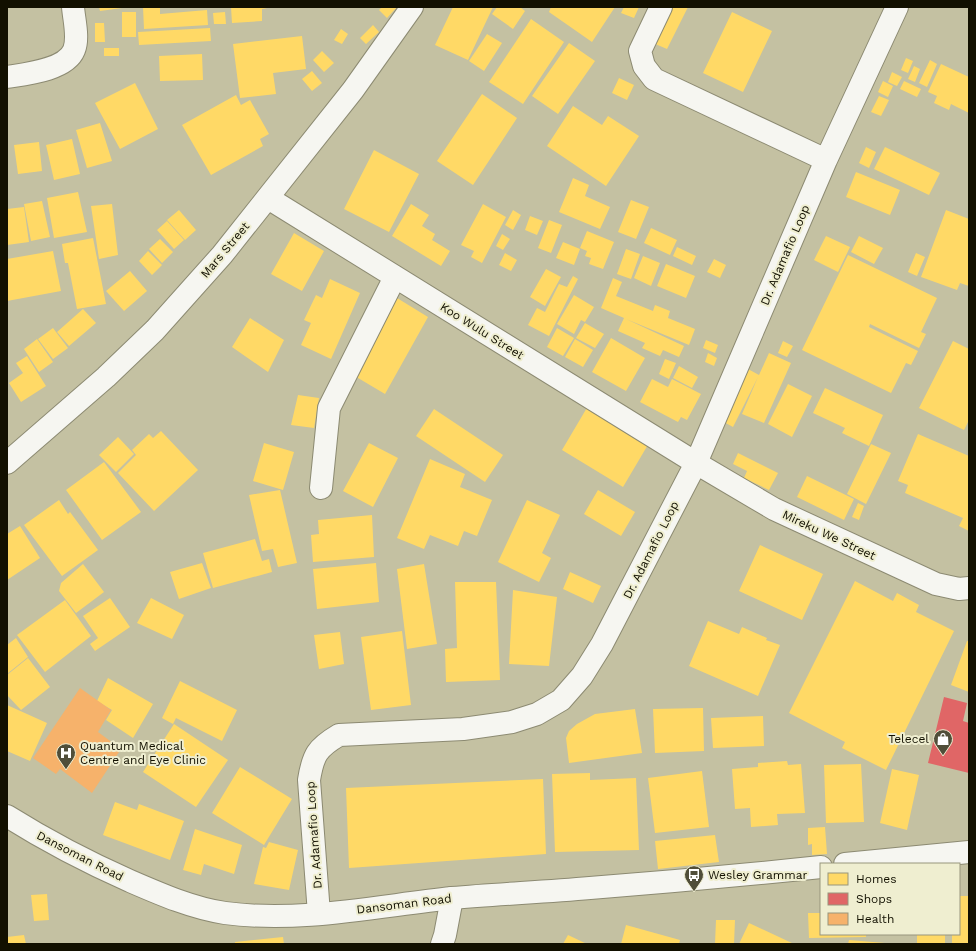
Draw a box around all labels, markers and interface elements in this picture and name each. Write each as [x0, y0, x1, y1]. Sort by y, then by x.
street label: Dr. Adamafio Loop [758, 203, 812, 307]
street label: Mars Street [198, 219, 252, 281]
street label: Koo Wulu Street [438, 300, 526, 362]
street label: Dr. Adamafio Loop [620, 499, 682, 601]
street label: Mireku We Street [780, 507, 878, 563]
shop icon: Telecel [932, 728, 954, 756]
place label: Telecel [888, 732, 929, 746]
place label: Quantum Medical Centre and Eye Clinic [80, 739, 206, 767]
hospital icon: Quantum Medical Centre and Eye Clinic [55, 742, 77, 770]
street label: Dr. Adamafio Loop [303, 781, 325, 889]
street label: Dansoman Road [34, 828, 126, 884]
legend [820, 863, 960, 935]
bus stop icon: Wesley Grammar [683, 864, 705, 892]
place label: Wesley Grammar [708, 868, 808, 882]
text: Homes [856, 872, 897, 886]
street label: Dansoman Road [356, 891, 452, 917]
text: Shops [856, 892, 892, 906]
text: Health [856, 912, 894, 926]

